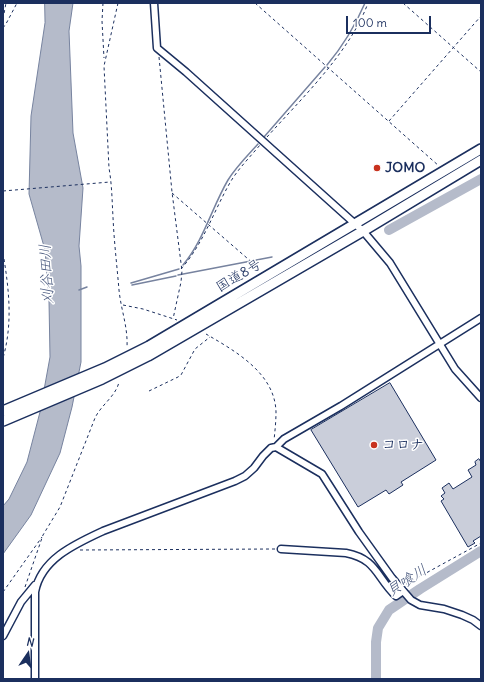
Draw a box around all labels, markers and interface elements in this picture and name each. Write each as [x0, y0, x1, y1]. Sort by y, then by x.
scale bar [348, 8, 433, 34]
text: 100 m [353, 15, 387, 30]
place label: JOMO [385, 160, 425, 176]
marker: JOMO [372, 163, 382, 173]
water label: 刈谷田川 [36, 244, 58, 304]
street label: 国道8号 [213, 256, 265, 296]
place label: コロナ [382, 437, 424, 453]
marker: コロナ [369, 440, 379, 450]
water label: 貝喰川 [383, 561, 431, 601]
north arrow [8, 634, 48, 674]
text: N [25, 635, 36, 650]

